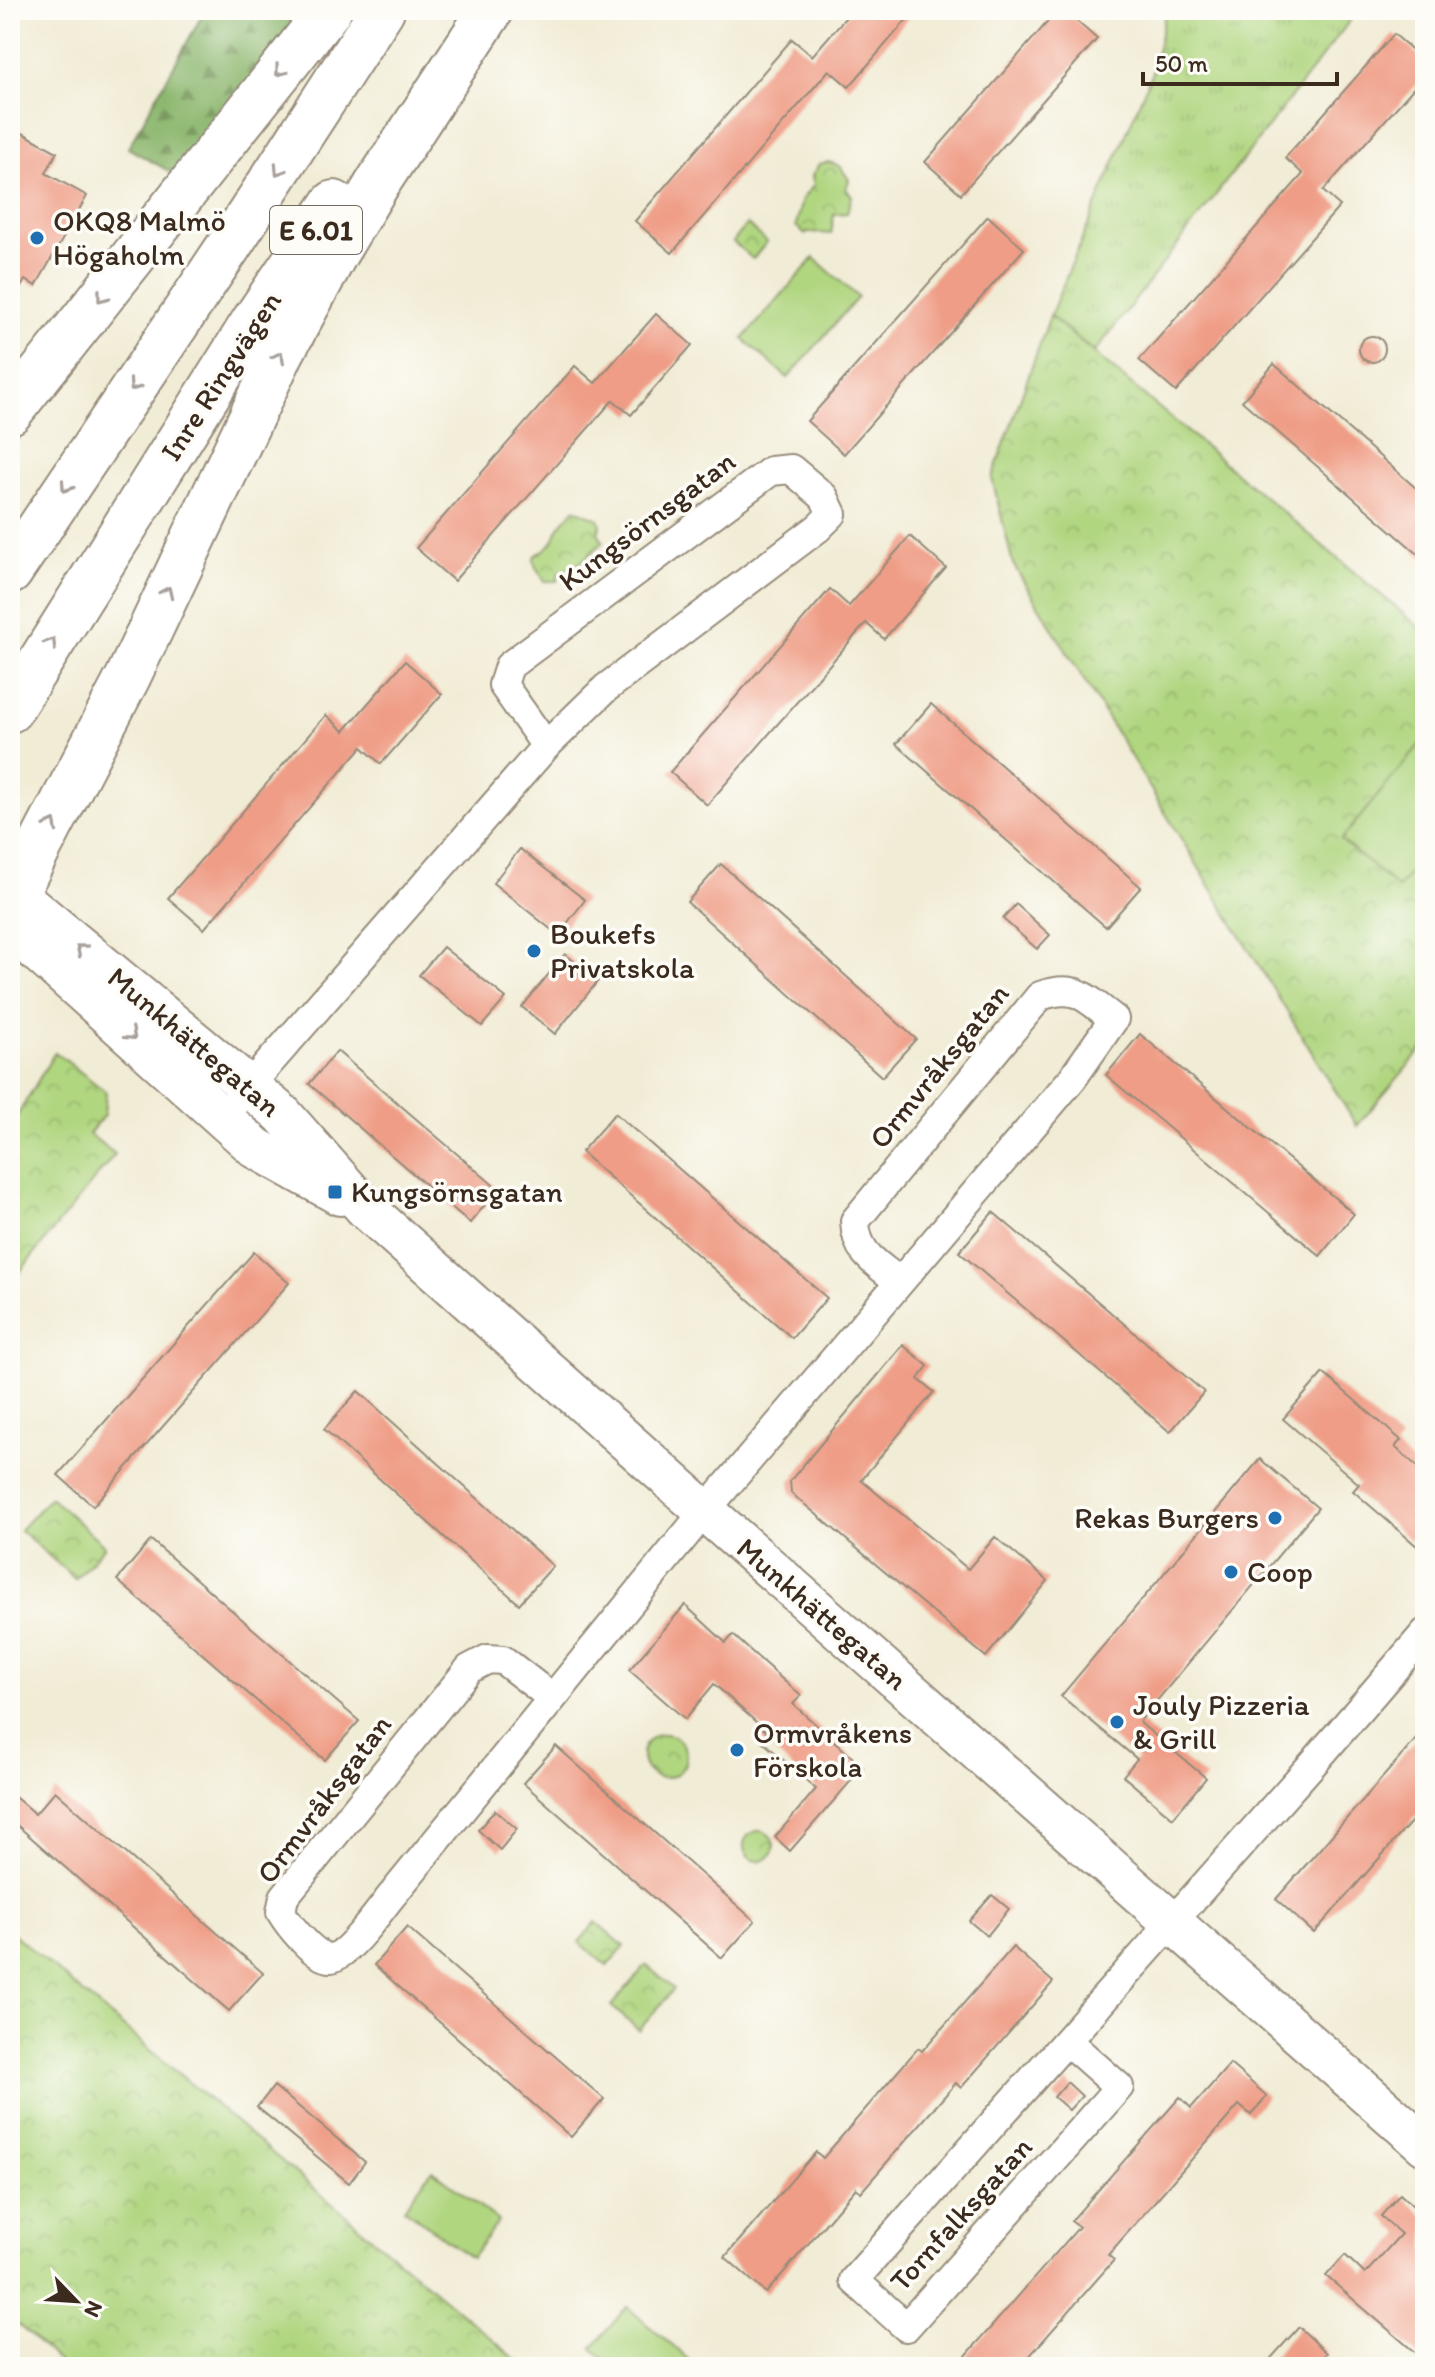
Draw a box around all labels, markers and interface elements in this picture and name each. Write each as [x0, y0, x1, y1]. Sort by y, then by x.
scale bar [1143, 36, 1337, 86]
text: 50 m [1155, 49, 1208, 78]
one-way arrow [276, 61, 290, 76]
one-way arrow [274, 161, 289, 176]
place label: OKQ8 Malmö Högaholm [53, 202, 226, 273]
road number: E 6.01 [270, 206, 362, 254]
marker: OKQ8 Malmö Högaholm [28, 229, 46, 247]
street label: Inre Ringvägen [152, 284, 289, 468]
one-way arrow [97, 288, 111, 303]
one-way arrow [269, 351, 285, 366]
one-way arrow [129, 377, 144, 391]
street label: Kungsörnsgatan [551, 442, 742, 599]
one-way arrow [61, 479, 76, 493]
one-way arrow [157, 586, 173, 600]
one-way arrow [41, 637, 57, 652]
one-way arrow [42, 818, 57, 833]
place label: Boukefs Privatskola [550, 915, 695, 986]
marker: Boukefs Privatskola [525, 942, 543, 960]
one-way arrow [75, 944, 90, 958]
street label: Munkhättegatan [100, 959, 288, 1125]
street label: Ormvråksgatan [861, 976, 1017, 1156]
one-way arrow [121, 1025, 136, 1040]
place label: Kungsörnsgatan [351, 1173, 563, 1210]
marker: Kungsörnsgatan [326, 1183, 344, 1201]
place label: Rekas Burgers [1074, 1499, 1259, 1536]
marker: Rekas Burgers [1266, 1509, 1284, 1527]
street label: Munkhättegatan [729, 1529, 915, 1698]
place label: Coop [1247, 1553, 1313, 1590]
marker: Coop [1222, 1563, 1240, 1581]
place label: Jouly Pizzeria & Grill [1133, 1686, 1310, 1757]
street label: Ormvråksgatan [248, 1707, 399, 1891]
marker: Jouly Pizzeria & Grill [1108, 1713, 1126, 1731]
place label: Ormvråkens Förskola [753, 1714, 912, 1785]
marker: Ormvråkens Förskola [728, 1741, 746, 1759]
street label: Tornfalksgatan [882, 2129, 1040, 2299]
north arrow [36, 2261, 116, 2341]
text: N [78, 2297, 109, 2322]

